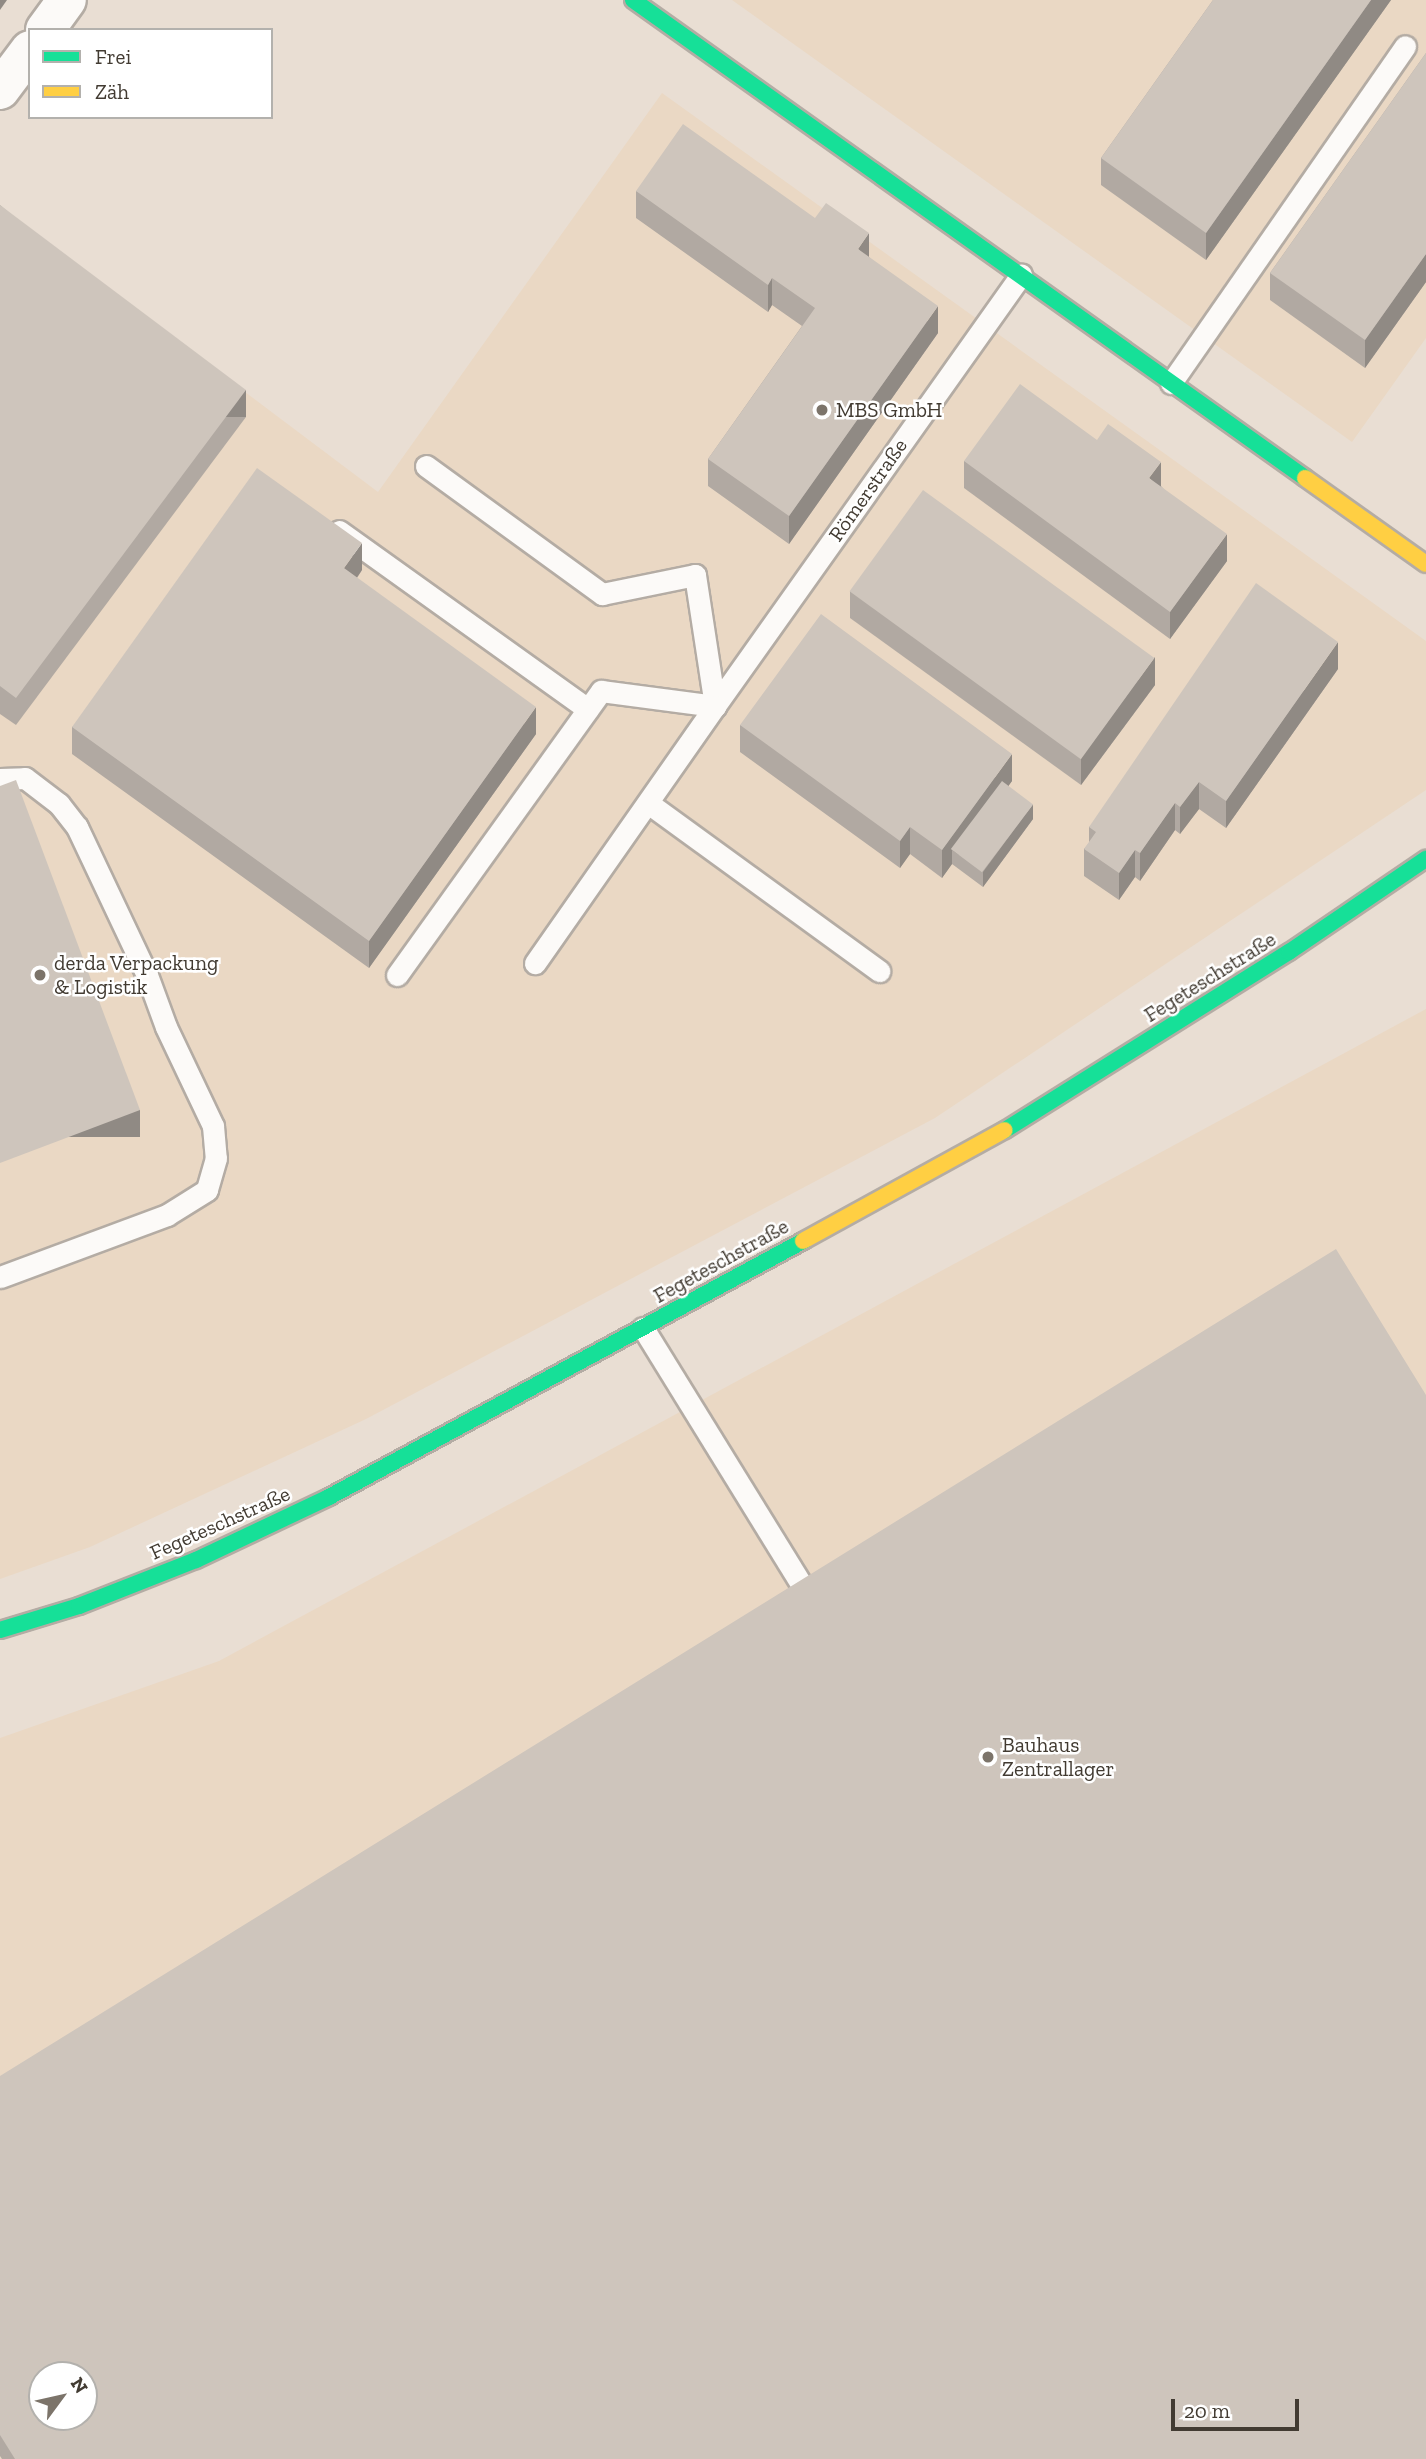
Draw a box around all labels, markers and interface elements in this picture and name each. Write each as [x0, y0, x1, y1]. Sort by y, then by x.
legend [28, 28, 273, 119]
text: Frei [95, 44, 131, 69]
text: Zäh [95, 79, 129, 104]
place label: MBS GmbH [836, 397, 942, 423]
marker: MBS GmbH [814, 402, 830, 418]
street label: Römerstraße [823, 434, 913, 546]
street label: Fegeteschstraße [1140, 926, 1280, 1028]
place label: derda Verpackung & Logistik [54, 950, 219, 1000]
marker: derda Verpackung & Logistik [32, 967, 48, 983]
street label: Fegeteschstraße [649, 1214, 793, 1308]
street label: Fegeteschstraße [146, 1481, 294, 1565]
place label: Bauhaus Zentrallager [1002, 1732, 1114, 1782]
marker: Bauhaus Zentrallager [980, 1749, 996, 1765]
north arrow [28, 2361, 98, 2431]
text: N [66, 2373, 93, 2398]
scale bar [1174, 2386, 1302, 2430]
text: 20 m [1184, 2398, 1230, 2423]

